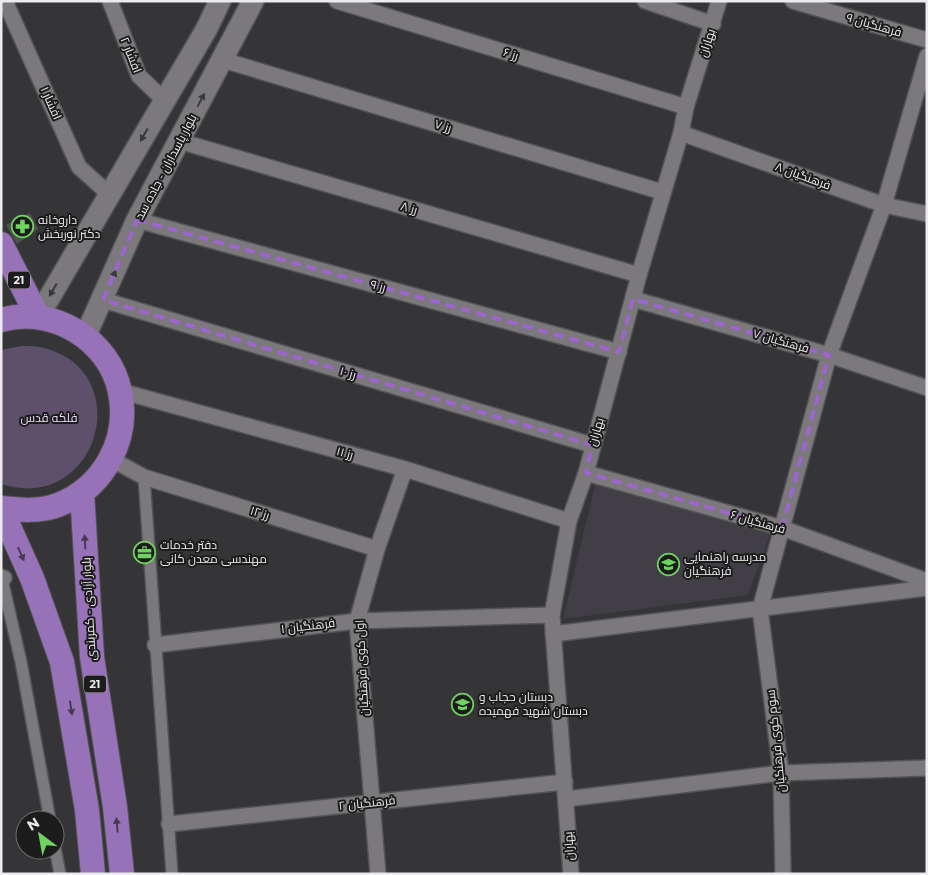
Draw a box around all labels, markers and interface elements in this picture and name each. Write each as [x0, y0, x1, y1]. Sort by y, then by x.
street label: فرهنگیان ۹ [845, 9, 904, 40]
street label: بهاران [695, 27, 718, 59]
street label: افشار ۲ [118, 35, 145, 75]
street label: رز ۶ [502, 44, 521, 63]
street label: افشار ۱ [38, 84, 65, 122]
one-way arrow [197, 94, 206, 107]
street label: بلوار پاسداران - جاده سد [131, 111, 202, 223]
street label: رز ۷ [433, 116, 453, 135]
one-way arrow [140, 127, 148, 142]
street label: فرهنگیان ۸ [773, 159, 833, 193]
street label: رز ۸ [399, 198, 419, 217]
place label: داروخانه دکتر نوربخش [38, 212, 100, 241]
pharmacy icon: داروخانه دکتر نوربخش [10, 215, 34, 239]
one-way arrow [110, 270, 118, 284]
road number: 21 [8, 272, 30, 288]
street label: رز ۹ [369, 276, 388, 295]
one-way arrow [49, 284, 58, 297]
street label: فرهنگیان ۷ [751, 325, 811, 356]
street label: رز ۱۰ [338, 363, 358, 382]
park label: فلکه قدس [20, 410, 78, 425]
street label: بهاران [584, 416, 607, 448]
street label: رز ۱۱ [335, 443, 355, 462]
street label: رز ۱۲ [249, 502, 272, 523]
street label: فرهنگیان ۶ [729, 507, 787, 537]
one-way arrow [81, 534, 89, 550]
place label: دفتر خدمات مهندسی معدن کانی [160, 537, 267, 566]
office icon: دفتر خدمات مهندسی معدن کانی [132, 540, 156, 564]
one-way arrow [18, 547, 26, 561]
place label: مدرسه راهنمایی فرهنگیان [684, 549, 766, 578]
school or university icon: مدرسه راهنمایی فرهنگیان [656, 552, 680, 576]
street label: بلوار آزادی - کمربندی [78, 557, 99, 661]
street label: فرهنگیان ۱ [280, 615, 336, 636]
street label: اول کوی فرهنگیان [351, 619, 372, 717]
road number: 21 [84, 676, 106, 692]
place label: دبستان حجاب و دبستان شهید فهمیده [479, 689, 588, 718]
street label: سوم کوی فرهنگیان [763, 689, 789, 793]
school or university icon: دبستان حجاب و دبستان شهید فهمیده [451, 692, 475, 716]
one-way arrow [67, 700, 75, 716]
street label: فرهنگیان ۲ [338, 792, 396, 813]
north arrow [15, 810, 65, 860]
text: N [24, 813, 43, 835]
one-way arrow [113, 817, 121, 833]
street label: بهاران [560, 831, 577, 861]

